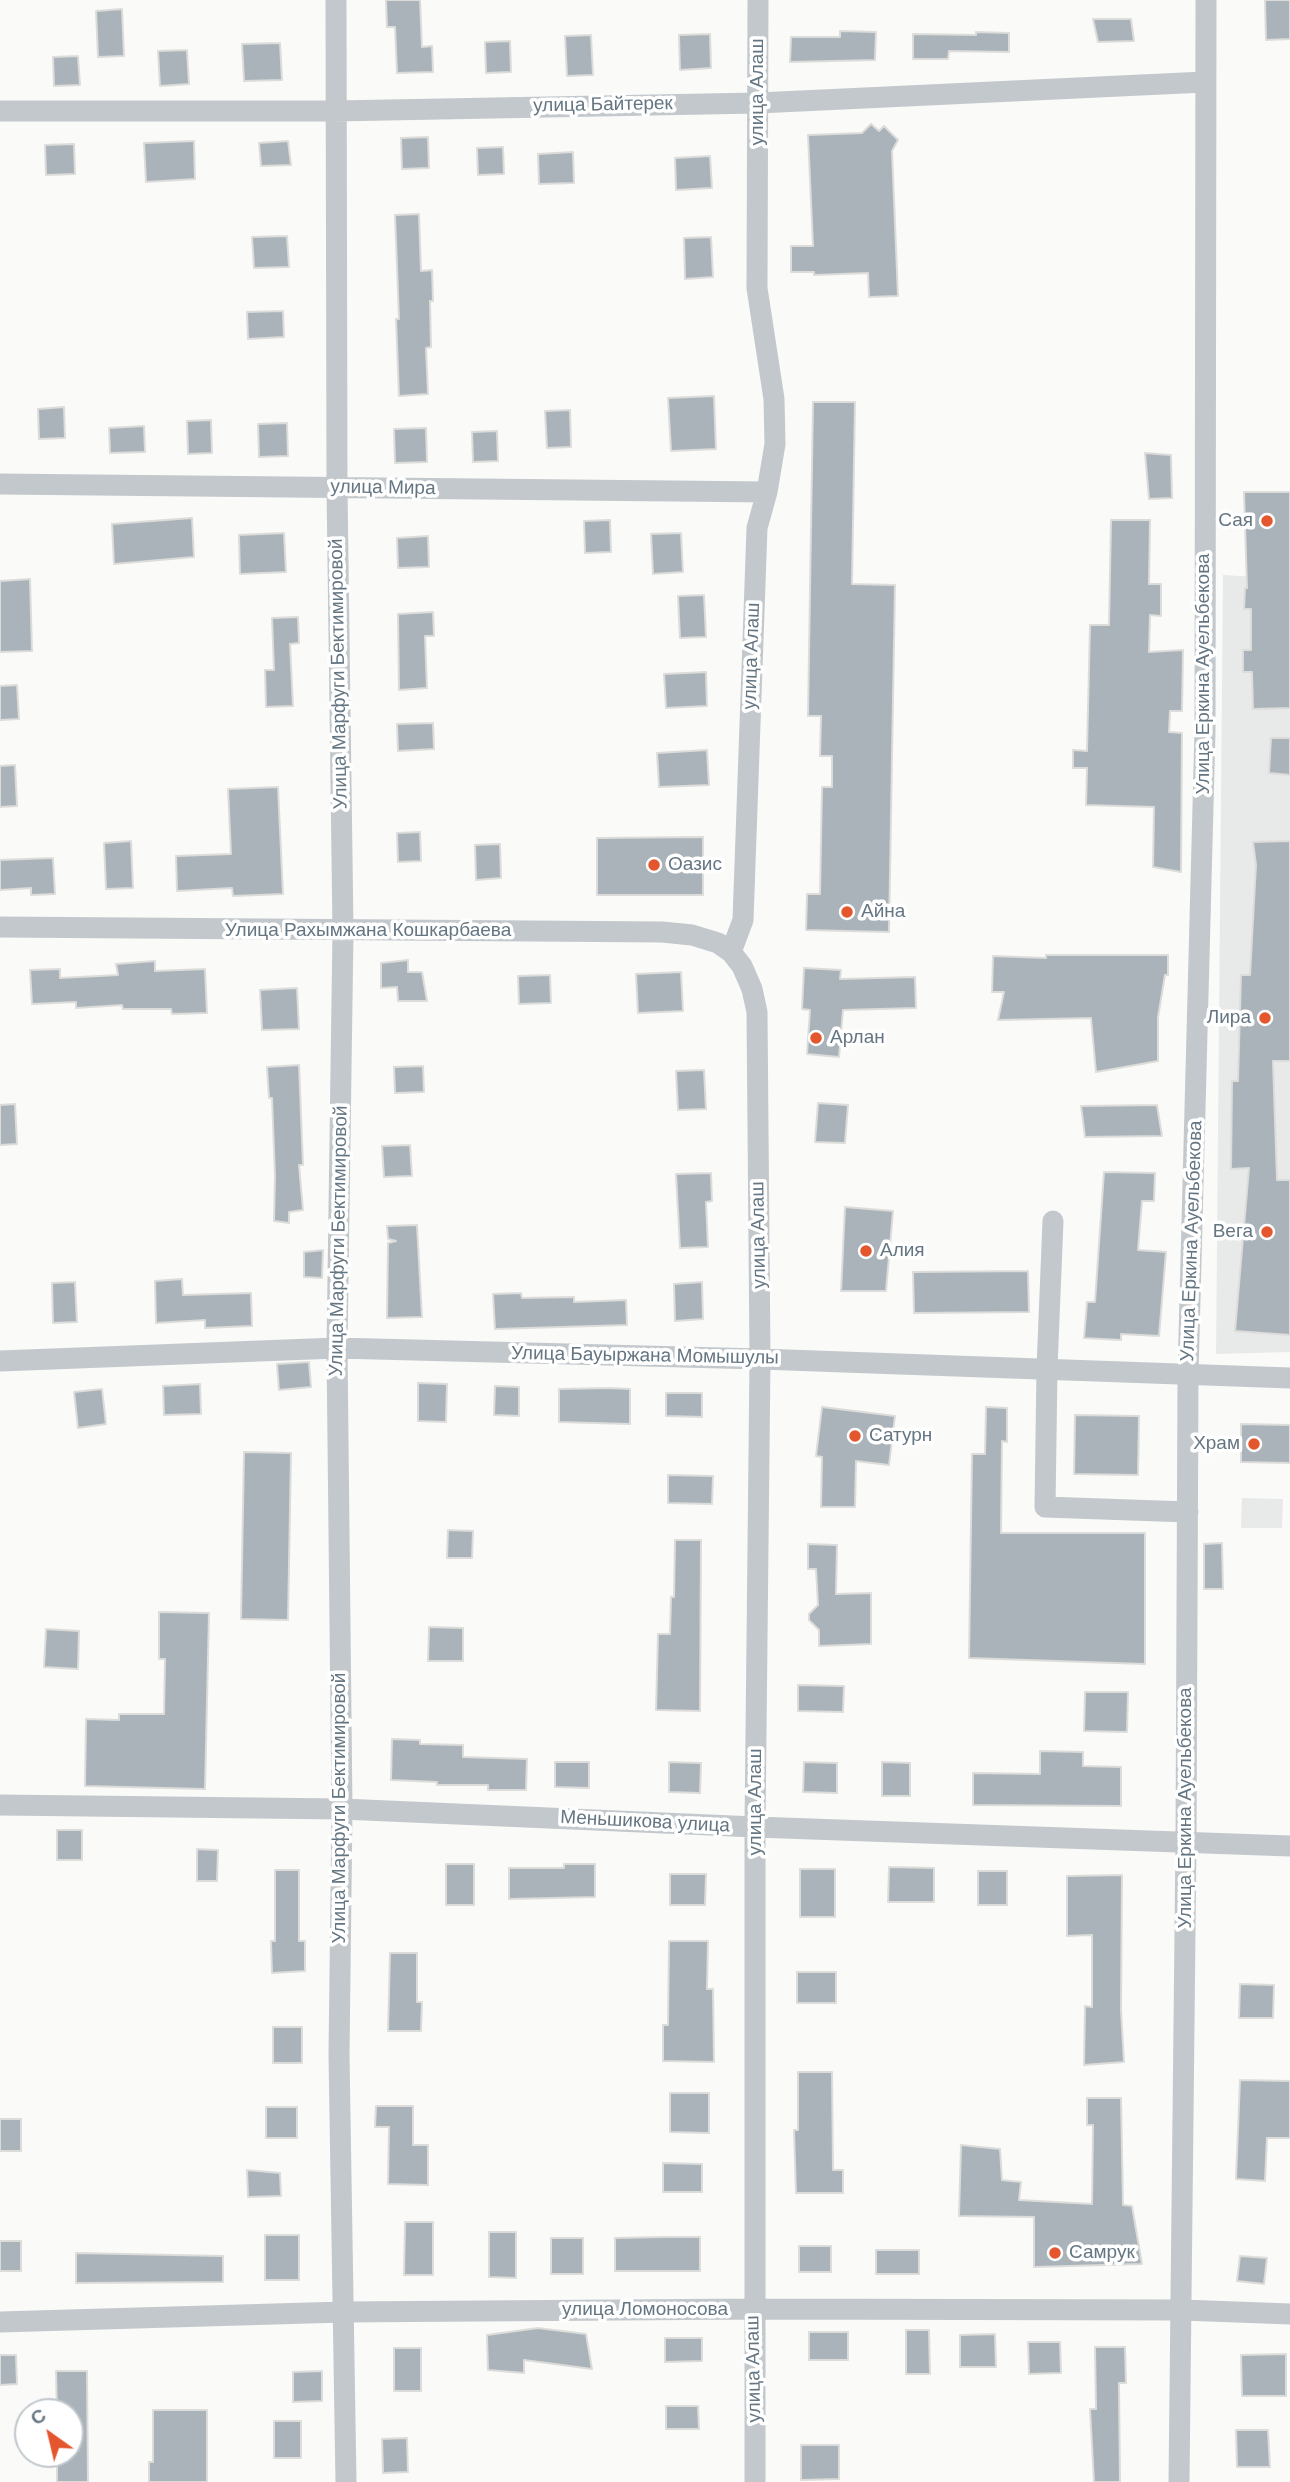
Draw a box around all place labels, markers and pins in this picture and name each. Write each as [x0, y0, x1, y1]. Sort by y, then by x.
place label: Сая [1218, 510, 1253, 532]
marker: Сая [1259, 513, 1275, 529]
place label: Оазис [668, 854, 722, 876]
marker: Оазис [646, 857, 662, 873]
place label: Айна [861, 901, 905, 923]
marker: Айна [839, 904, 855, 920]
place label: Лира [1207, 1007, 1251, 1029]
marker: Лира [1257, 1010, 1273, 1026]
place label: Арлан [830, 1027, 885, 1049]
marker: Арлан [808, 1030, 824, 1046]
place label: Вега [1213, 1221, 1253, 1243]
marker: Вега [1259, 1224, 1275, 1240]
place label: Алия [880, 1240, 925, 1262]
marker: Алия [858, 1243, 874, 1259]
place label: Сатурн [869, 1425, 932, 1447]
marker: Сатурн [847, 1428, 863, 1444]
place label: Храм [1193, 1433, 1240, 1455]
marker: Храм [1246, 1436, 1262, 1452]
place label: Самрук [1069, 2242, 1135, 2264]
marker: Самрук [1047, 2245, 1063, 2261]

